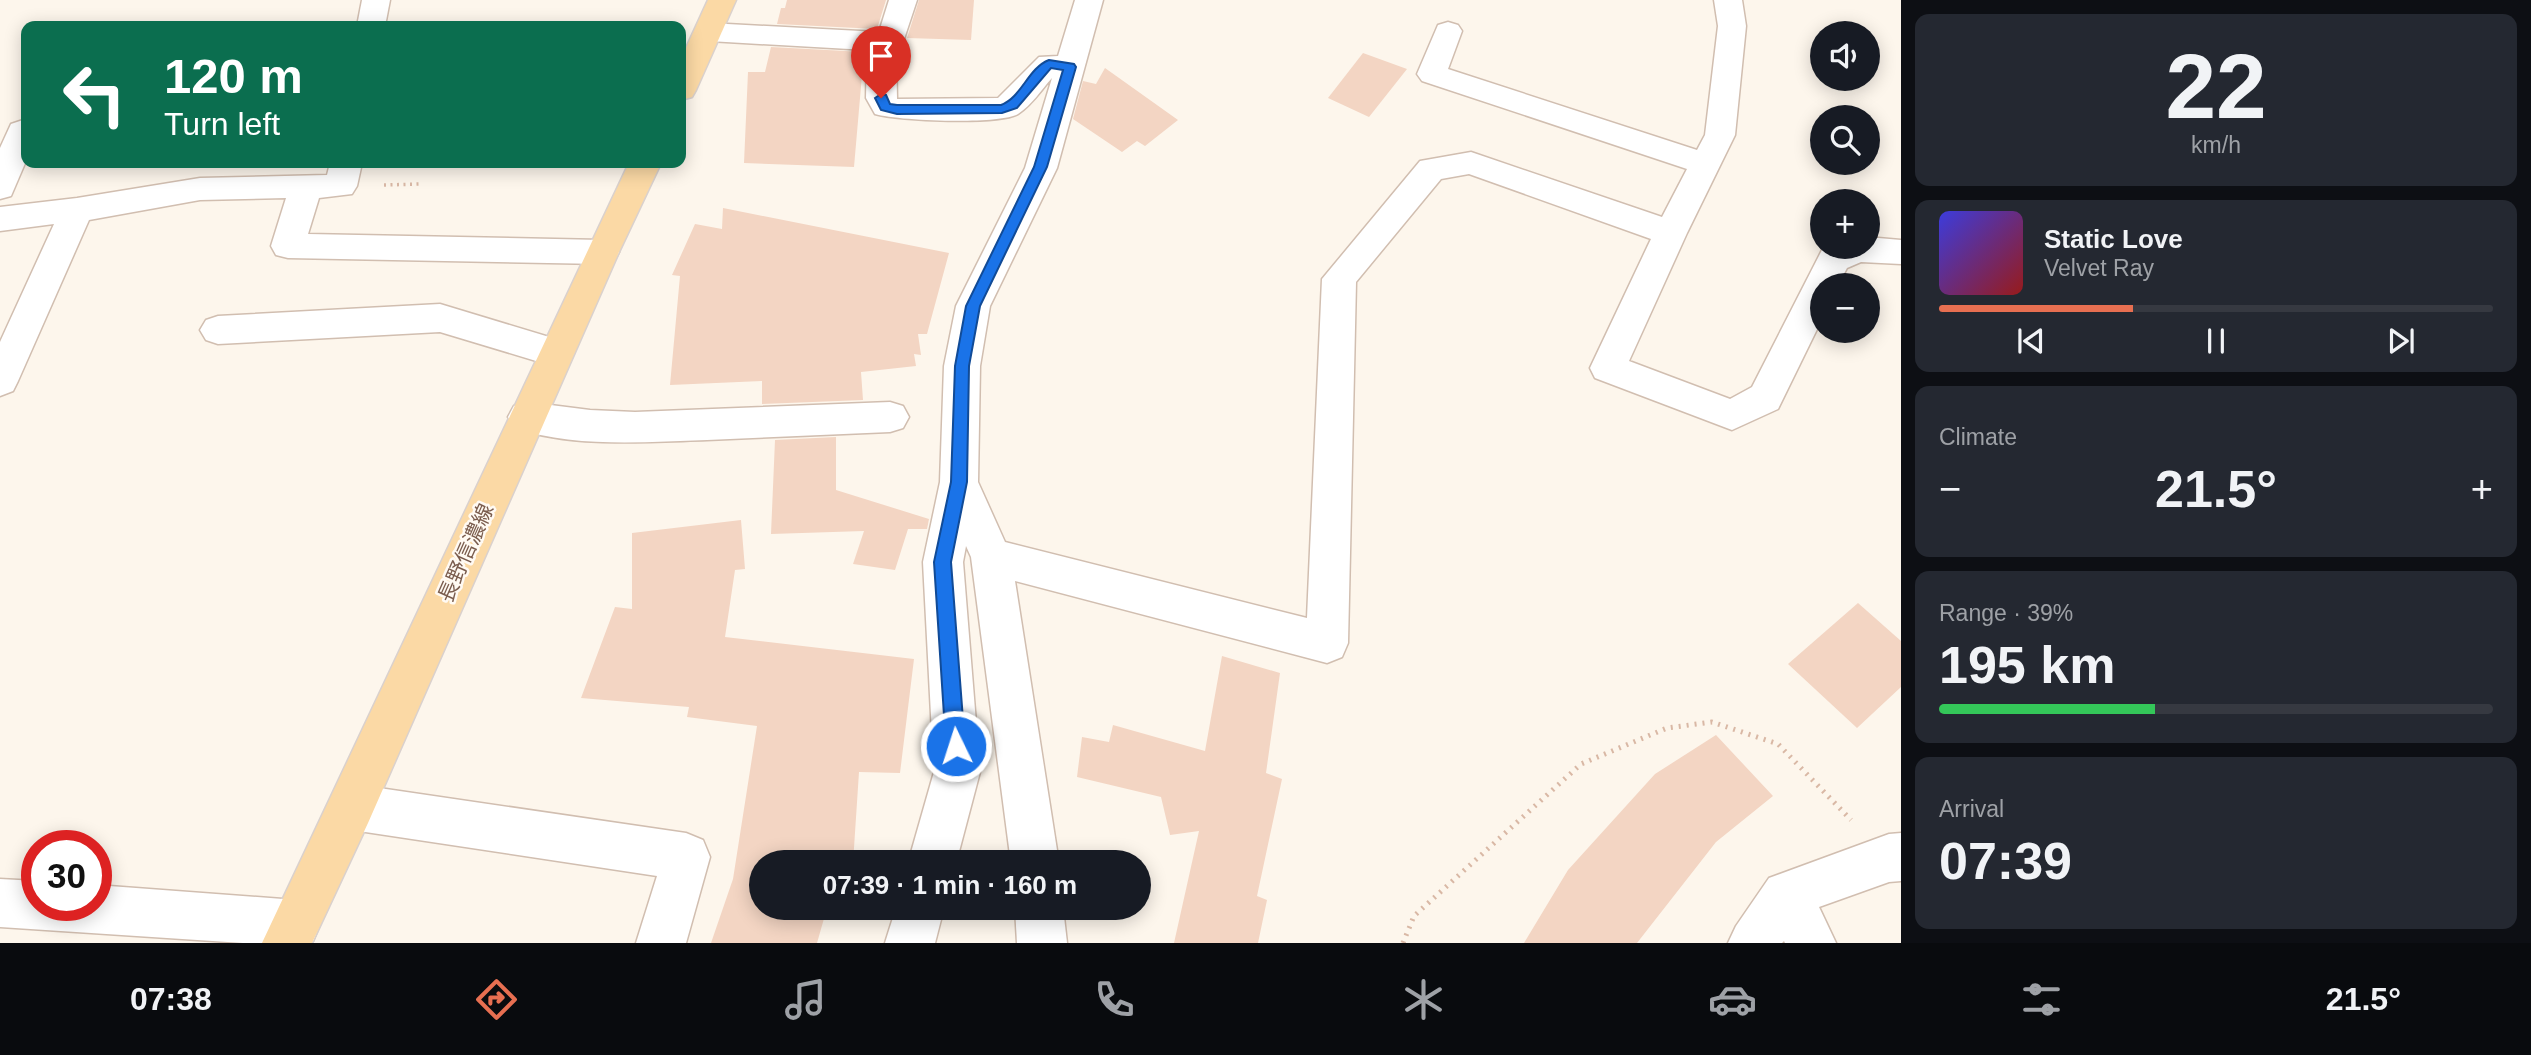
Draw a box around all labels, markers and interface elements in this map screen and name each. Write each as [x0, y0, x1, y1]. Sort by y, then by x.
map controls [1810, 21, 1880, 343]
button: sound [1810, 21, 1880, 91]
pin [851, 26, 911, 98]
text: 22 [2165, 36, 2267, 137]
icon: arrive [862, 37, 900, 75]
icon: left [49, 49, 140, 140]
text: 120 m [164, 49, 303, 103]
button: search [1810, 105, 1880, 175]
text: Turn left [164, 106, 280, 142]
text: km/h [2191, 132, 2241, 158]
button: + [1810, 189, 1880, 259]
text: Static Love [2044, 224, 2183, 254]
text: Velvet Ray [2044, 255, 2154, 281]
button: − [1810, 273, 1880, 343]
icon: previous [2012, 322, 2050, 360]
icon: pause [2197, 322, 2235, 360]
icon: next [2382, 322, 2420, 360]
text: Climate [1939, 424, 2017, 450]
text: 21.5° [2155, 460, 2277, 518]
text: − [1939, 468, 1961, 510]
text: + [2471, 468, 2493, 510]
street label: 長野信濃線 [434, 500, 497, 605]
text: Range · 39% [1939, 600, 2073, 626]
text: 195 km [1939, 636, 2115, 694]
position arrow [919, 709, 993, 783]
text: Arrival [1939, 796, 2004, 822]
speed limit sign: 30 [21, 830, 112, 921]
text: 07:39 [1939, 832, 2072, 890]
text: 07:39 · 1 min · 160 m [823, 870, 1077, 900]
icon: directions [472, 975, 521, 1024]
icon: music [781, 975, 830, 1024]
icon: phone [1090, 975, 1139, 1024]
icon: climate [1399, 975, 1448, 1024]
icon: car [1708, 975, 1757, 1024]
icon: filters [2017, 975, 2066, 1024]
text: 07:38 [130, 981, 212, 1017]
text: 21.5° [2326, 981, 2401, 1017]

